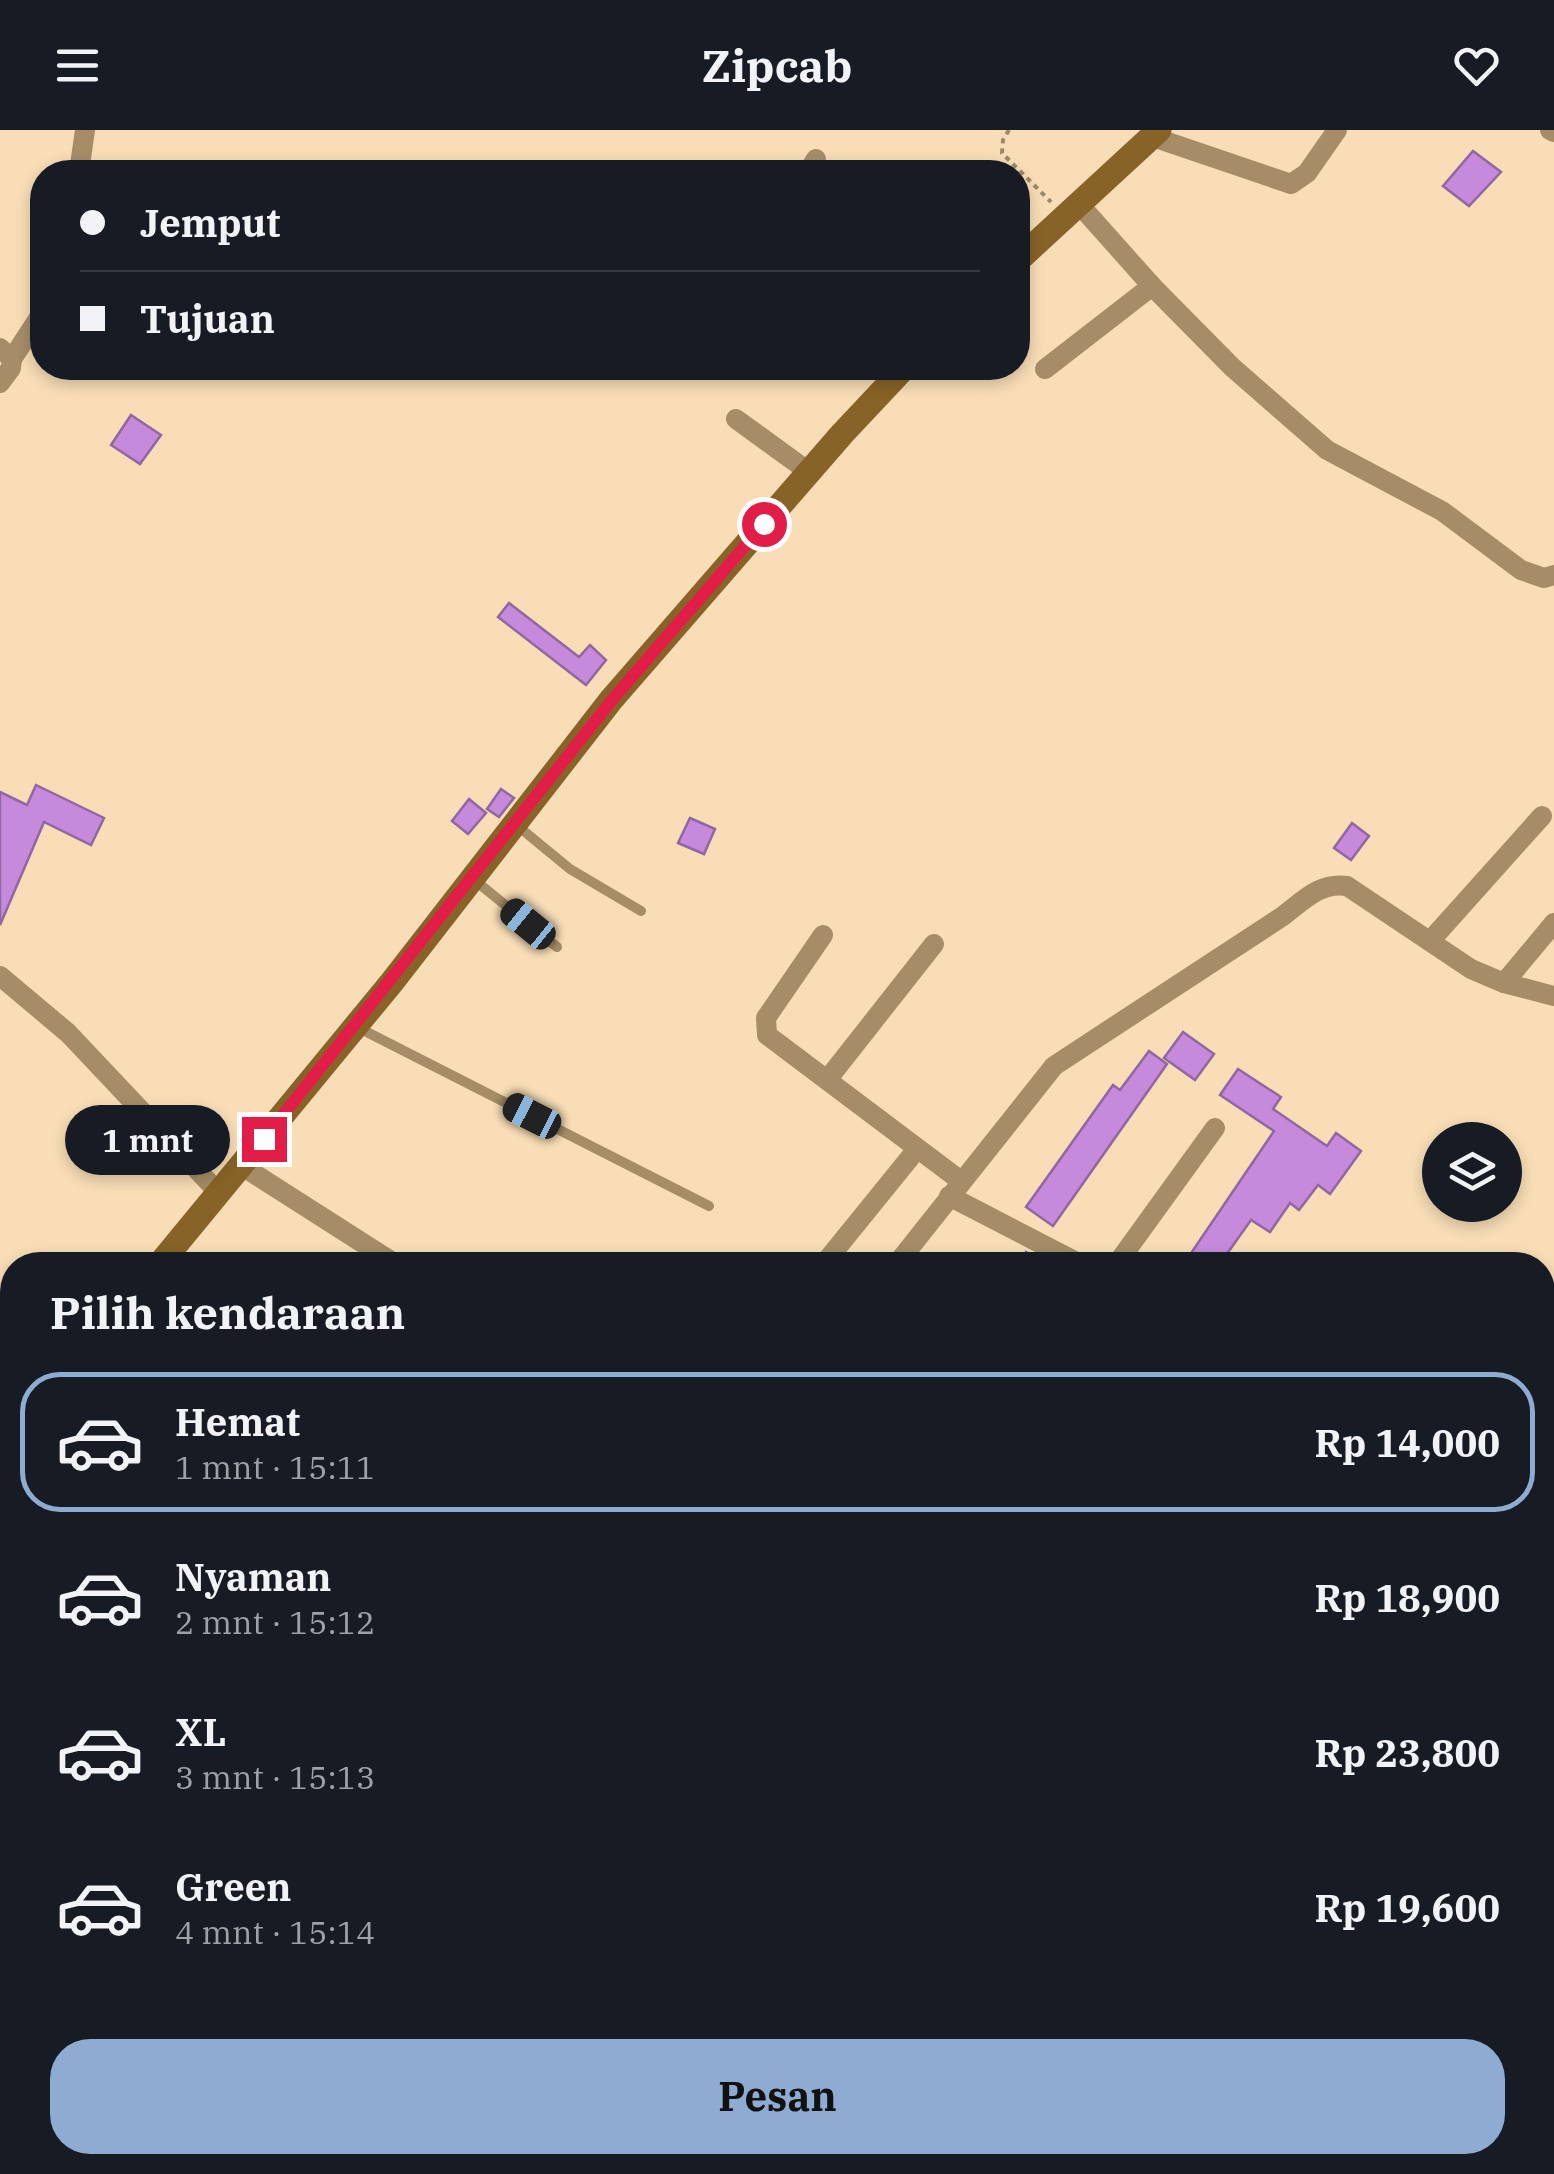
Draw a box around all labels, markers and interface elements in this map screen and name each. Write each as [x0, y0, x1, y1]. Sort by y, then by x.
text: Zipcab [702, 36, 852, 94]
icon: menu [50, 38, 105, 93]
icon: heart [1449, 38, 1504, 93]
text: Jemput [140, 198, 280, 247]
text: Tujuan [140, 294, 275, 343]
route start [742, 502, 787, 547]
car [495, 893, 561, 955]
car [498, 1089, 566, 1143]
callout: 1 mnt [64, 1104, 229, 1174]
route end [242, 1117, 287, 1162]
text: 1 mnt [102, 1119, 193, 1161]
map controls [1422, 1122, 1522, 1222]
button: layers [1422, 1122, 1522, 1222]
text: Pilih kendaraan [50, 1283, 405, 1341]
icon: car [55, 1397, 145, 1487]
text: Hemat [175, 1397, 300, 1446]
text: Rp 14,000 [1314, 1418, 1500, 1467]
text: 1 mnt · 15:11 [175, 1446, 375, 1488]
icon: car [55, 1552, 145, 1642]
text: Nyaman [175, 1552, 332, 1601]
text: Rp 18,900 [1314, 1573, 1500, 1622]
text: 2 mnt · 15:12 [175, 1601, 375, 1643]
icon: car [55, 1707, 145, 1797]
text: XL [175, 1707, 226, 1756]
text: Rp 23,800 [1314, 1728, 1500, 1777]
text: 3 mnt · 15:13 [175, 1756, 375, 1798]
icon: car [55, 1862, 145, 1952]
text: Green [175, 1862, 291, 1911]
text: Rp 19,600 [1314, 1883, 1500, 1932]
text: 4 mnt · 15:14 [175, 1911, 375, 1953]
button: Pesan [50, 2039, 1505, 2154]

